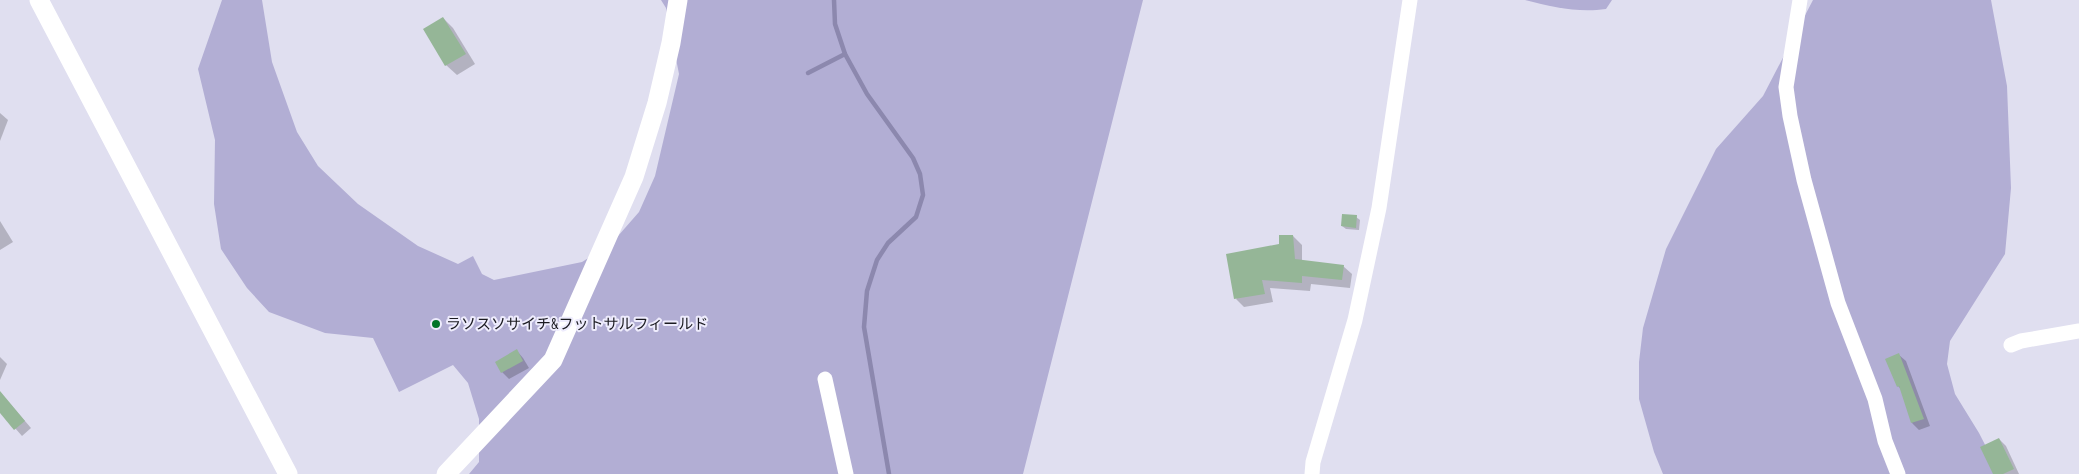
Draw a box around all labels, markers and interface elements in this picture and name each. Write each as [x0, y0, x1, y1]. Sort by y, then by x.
place label: ラソスソサイチ&フットサルフィールド [446, 315, 708, 334]
marker: ラソスソサイチ&フットサルフィールド [430, 318, 442, 330]

